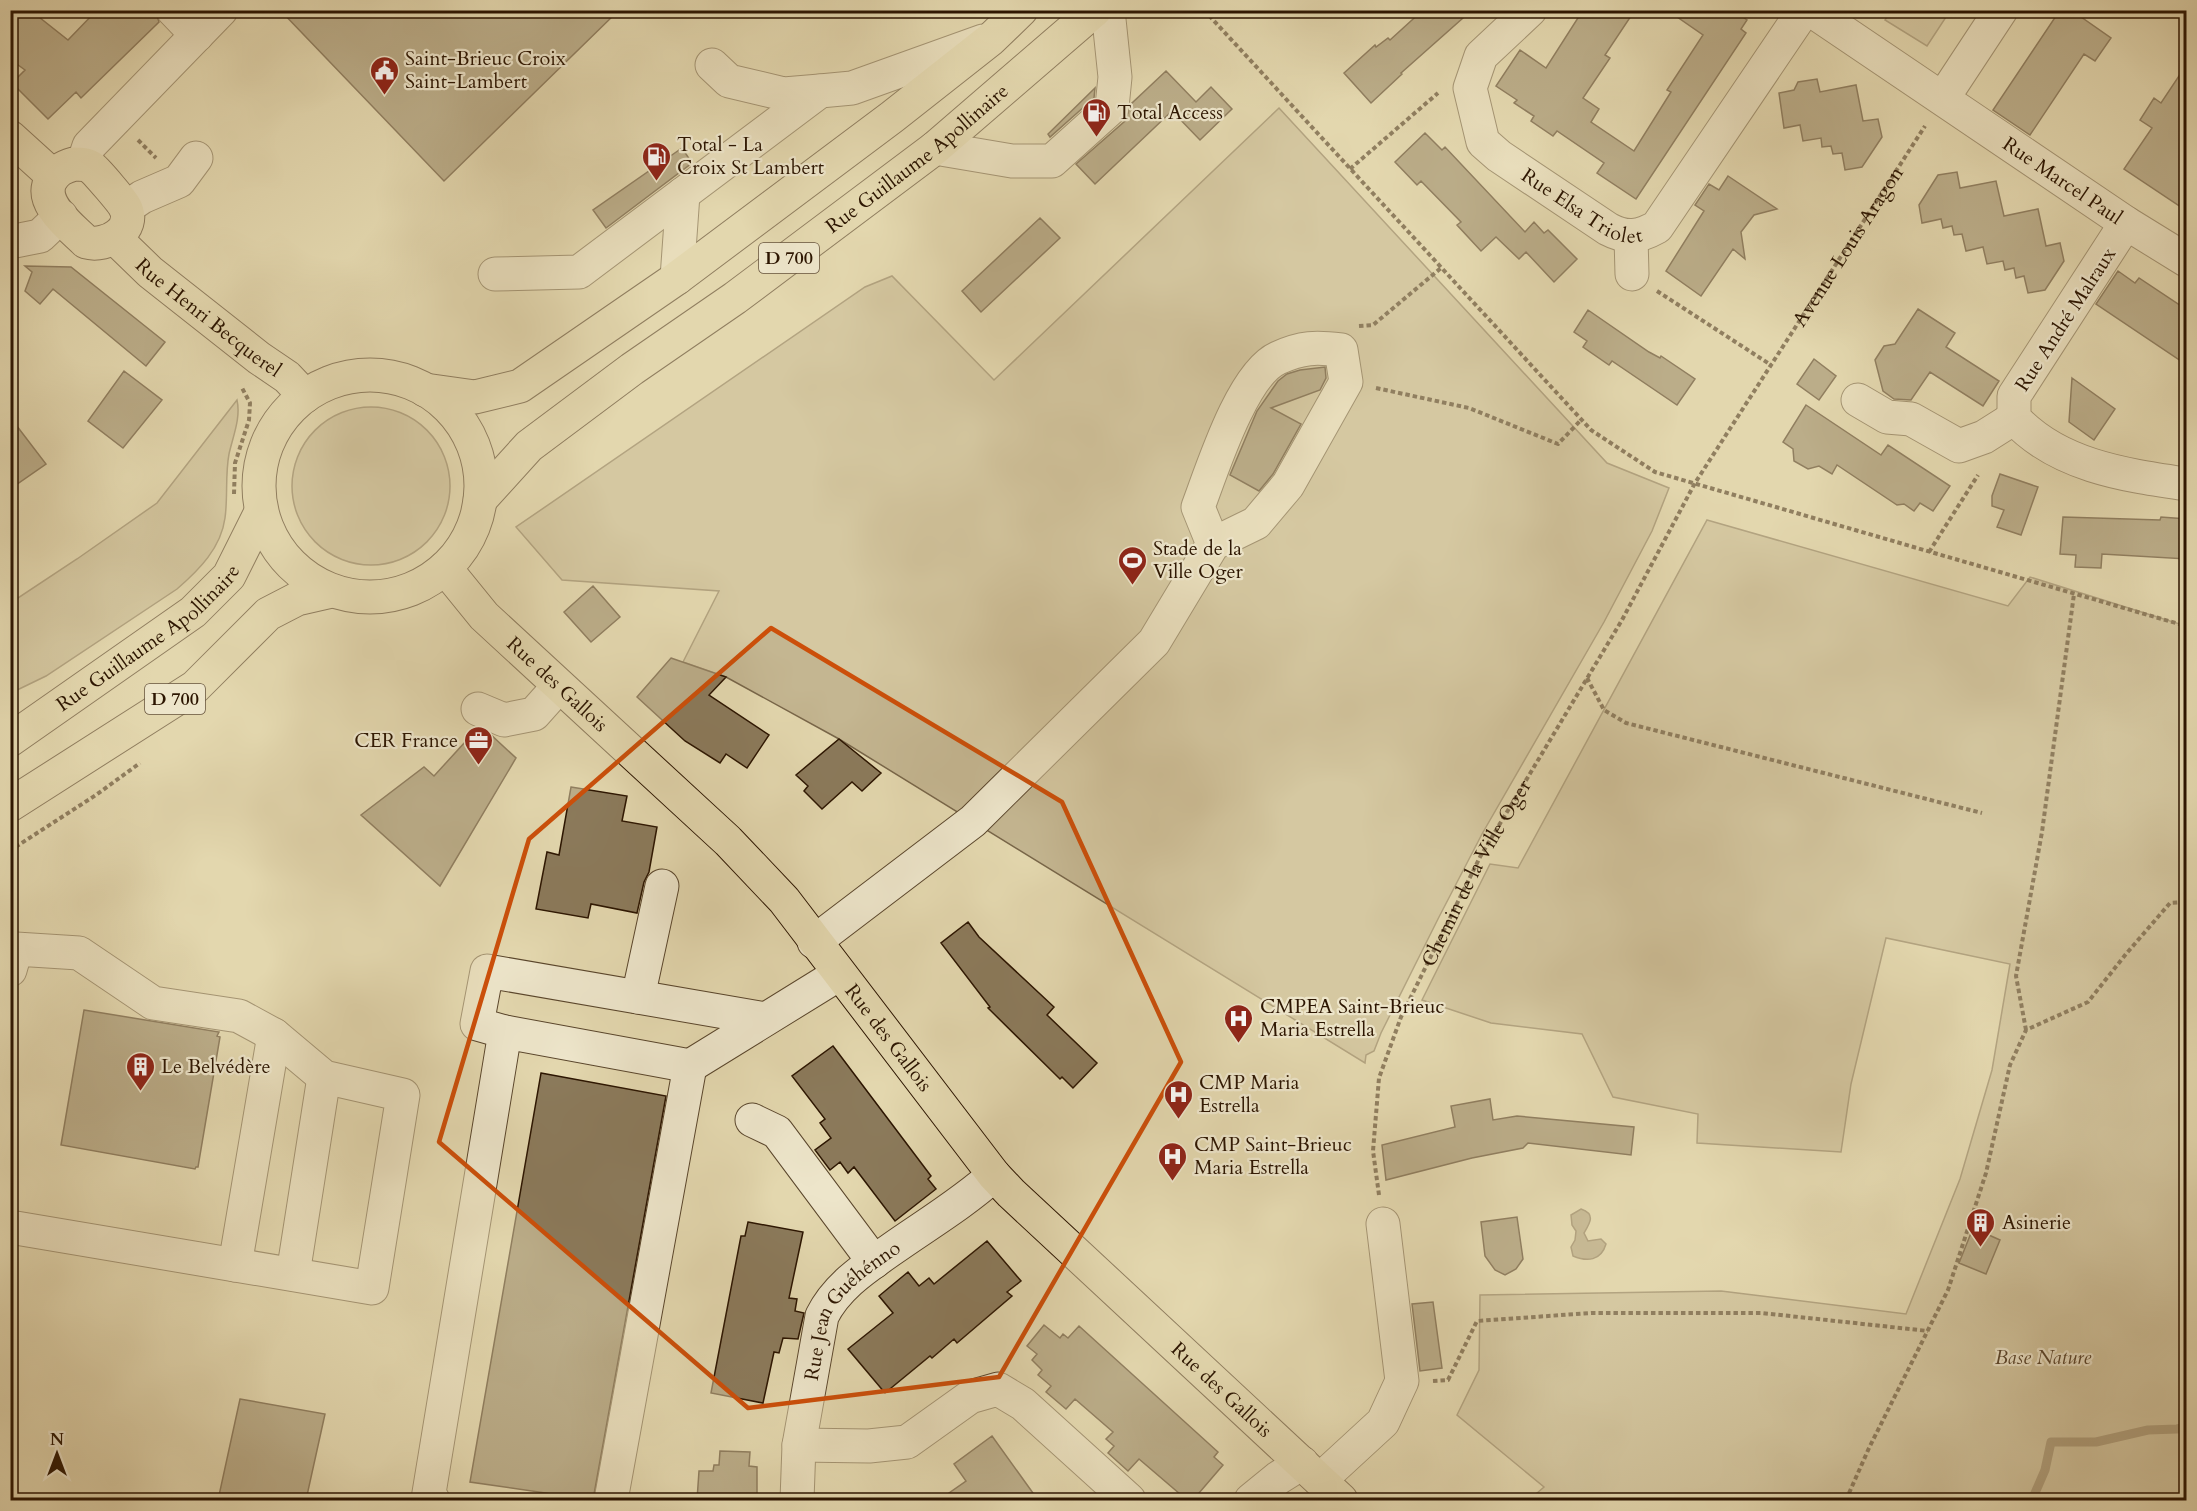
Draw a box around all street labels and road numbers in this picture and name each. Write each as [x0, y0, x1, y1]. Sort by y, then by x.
street label: Rue Guillaume Apollinaire [820, 78, 1014, 240]
street label: Rue Marcel Paul [1997, 130, 2128, 231]
street label: Avenue Louis Aragon [1786, 161, 1910, 332]
street label: Rue Elsa Triolet [1516, 162, 1646, 250]
street label: Rue André Malraux [2009, 242, 2122, 397]
road number: D 700 [759, 243, 819, 273]
street label: Rue Henri Becquerel [129, 252, 287, 384]
street label: Rue Guillaume Apollinaire [51, 560, 246, 718]
street label: Rue des Gallois [501, 631, 614, 738]
road number: D 700 [145, 684, 205, 714]
street label: Chemin de la Ville Oger [1415, 774, 1538, 971]
street label: Rue des Gallois [839, 978, 938, 1097]
street label: Rue Jean Guéhénno [798, 1234, 906, 1383]
street label: Rue des Gallois [1165, 1336, 1278, 1443]

